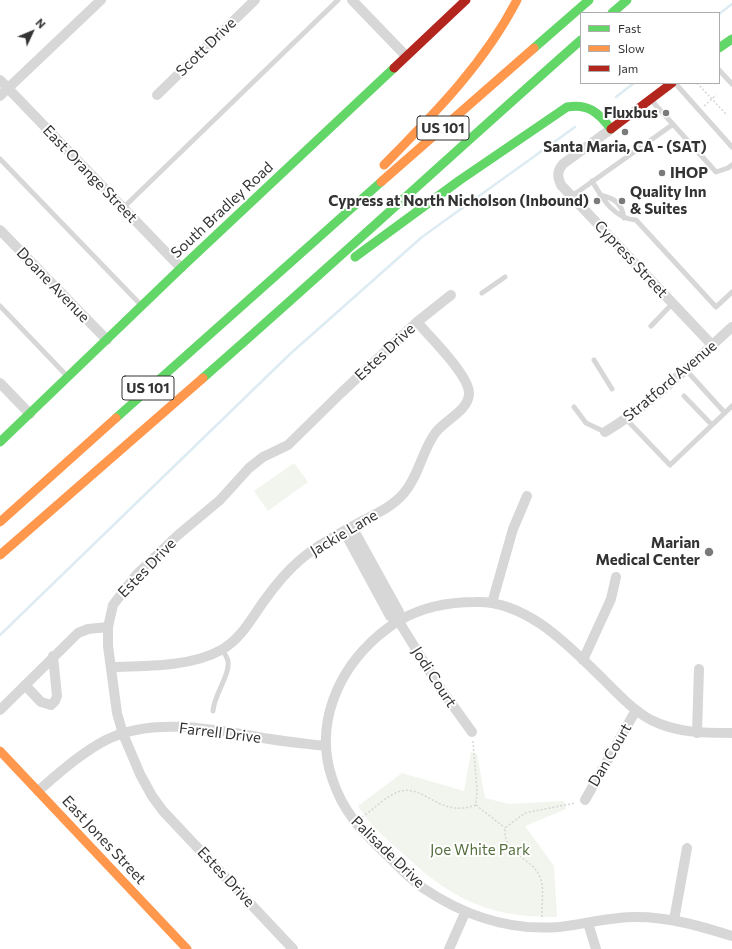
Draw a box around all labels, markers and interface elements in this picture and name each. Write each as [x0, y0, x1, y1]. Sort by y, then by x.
north arrow [12, 12, 52, 52]
legend [580, 12, 720, 84]
street label: Scott Drive [172, 14, 240, 80]
text: N [33, 16, 49, 31]
text: Fast [618, 21, 641, 35]
text: Slow [618, 41, 645, 55]
text: Jam [618, 61, 638, 75]
place label: Fluxbus [604, 104, 658, 122]
marker: Fluxbus [661, 108, 671, 118]
road number: US 101 [417, 116, 469, 140]
street label: East Orange Street [39, 122, 141, 226]
marker: Santa Maria, CA - (SAT) [620, 127, 630, 137]
place label: Santa Maria, CA - (SAT) [543, 138, 707, 156]
street label: South Bradley Road [167, 158, 277, 262]
place label: IHOP [670, 164, 708, 182]
marker: IHOP [657, 168, 667, 178]
place label: Quality Inn & Suites [630, 183, 706, 218]
place label: Cypress at North Nicholson (Inbound) [328, 192, 589, 210]
marker: Cypress at North Nicholson (Inbound) [592, 196, 602, 206]
marker: Quality Inn & Suites [617, 196, 627, 206]
street label: Cypress Street [591, 217, 671, 301]
street label: Doane Avenue [13, 244, 93, 326]
street label: Estes Drive [351, 320, 419, 384]
street label: Stratford Avenue [620, 337, 720, 425]
road number: US 101 [122, 376, 174, 400]
street label: Jackie Lane [307, 506, 381, 560]
place label: Marian Medical Center [595, 534, 700, 569]
street label: Estes Drive [114, 535, 180, 601]
marker: Marian Medical Center [703, 546, 715, 558]
street label: Jodi Court [408, 643, 460, 711]
street label: Farrell Drive [178, 719, 262, 747]
street label: Dan Court [585, 720, 635, 790]
street label: East Jones Street [58, 792, 150, 888]
street label: Palisade Drive [347, 812, 429, 892]
park label: Joe White Park [430, 841, 530, 859]
street label: Estes Drive [194, 843, 258, 911]

